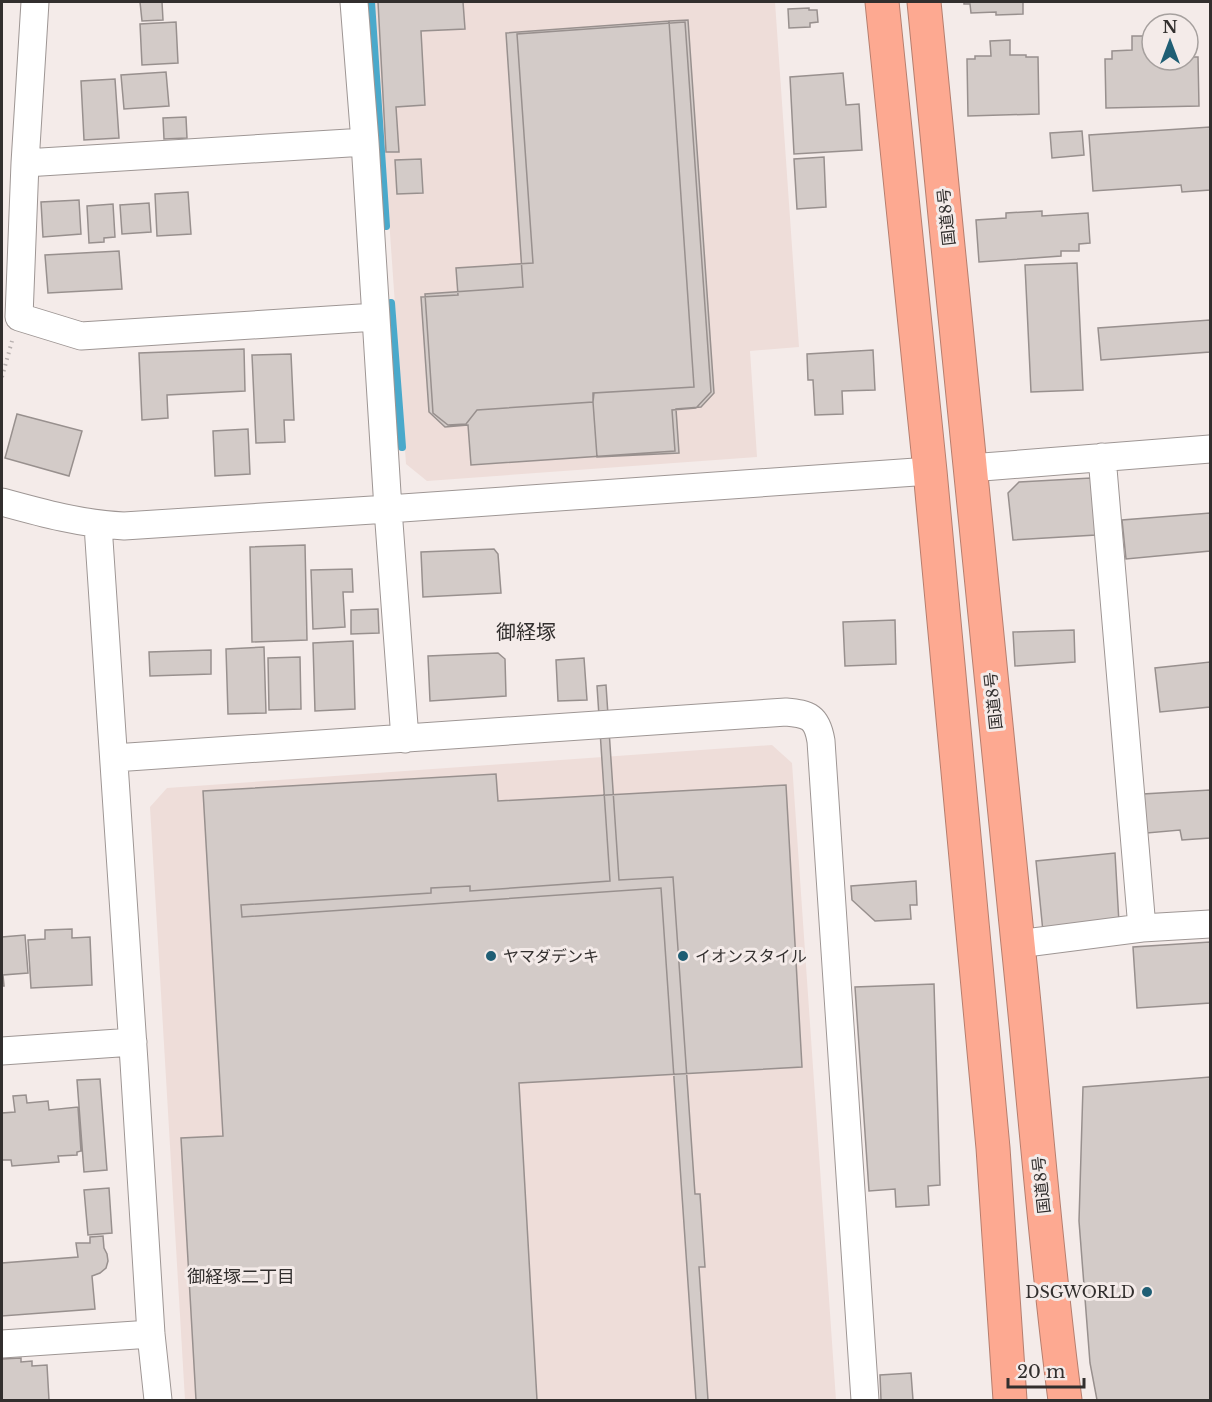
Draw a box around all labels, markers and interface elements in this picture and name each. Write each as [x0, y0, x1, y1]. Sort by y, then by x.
north arrow [1140, 12, 1200, 72]
text: N [1162, 17, 1178, 37]
street label: 国道8号 [933, 187, 959, 247]
district label: 御経塚 [496, 620, 556, 644]
street label: 国道8号 [980, 671, 1006, 731]
place label: ヤマダデンキ [503, 946, 599, 966]
place label: イオンスタイル [695, 946, 807, 966]
marker: ヤマダデンキ [484, 949, 498, 963]
marker: イオンスタイル [676, 949, 690, 963]
street label: 国道8号 [1028, 1155, 1054, 1215]
district label: 御経塚二丁目 [187, 1266, 295, 1288]
place label: DSGWORLD [1025, 1282, 1135, 1302]
marker: DSGWORLD [1140, 1285, 1154, 1299]
scale bar [1008, 1351, 1084, 1389]
text: 20 m [1017, 1361, 1065, 1383]

